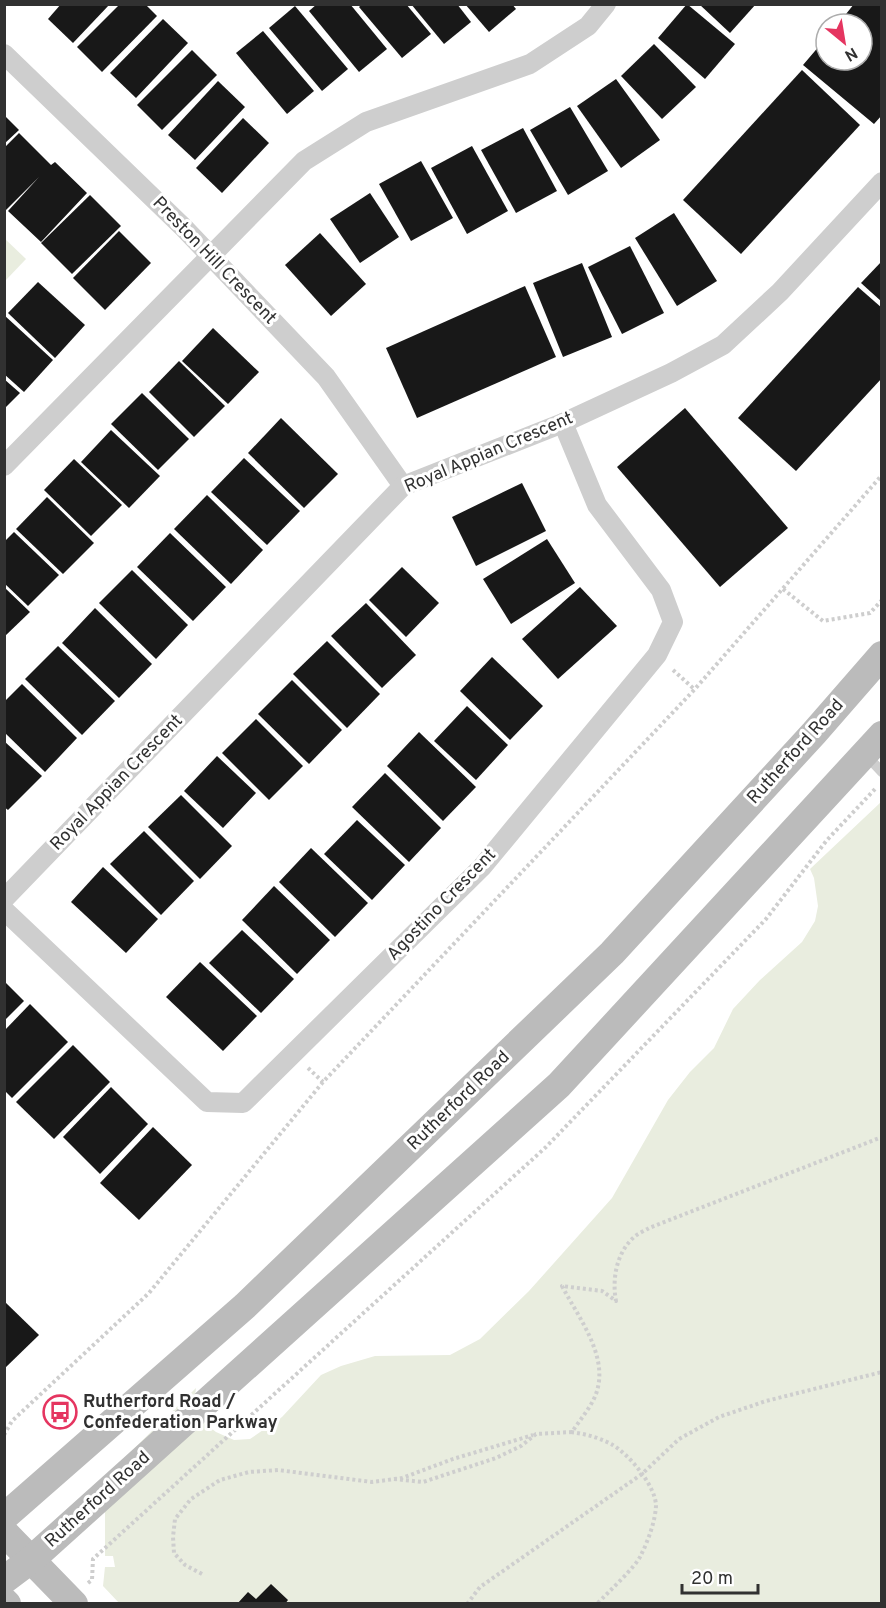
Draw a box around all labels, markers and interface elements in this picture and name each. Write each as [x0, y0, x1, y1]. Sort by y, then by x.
north arrow [814, 12, 874, 72]
text: N [841, 42, 860, 65]
street label: Preston Hill Crescent [147, 192, 281, 330]
street label: Royal Appian Crescent [401, 407, 577, 499]
street label: Rutherford Road [743, 695, 849, 809]
street label: Royal Appian Crescent [46, 710, 188, 856]
street label: Agostino Crescent [382, 844, 502, 966]
street label: Rutherford Road [403, 1046, 515, 1156]
place label: Rutherford Road / Confederation Parkway [83, 1391, 278, 1435]
bus stop icon: Rutherford Road / Confederation Parkway [42, 1394, 78, 1430]
street label: Rutherford Road [41, 1447, 155, 1553]
scale bar [682, 1557, 758, 1595]
text: 20 m [691, 1568, 733, 1591]

